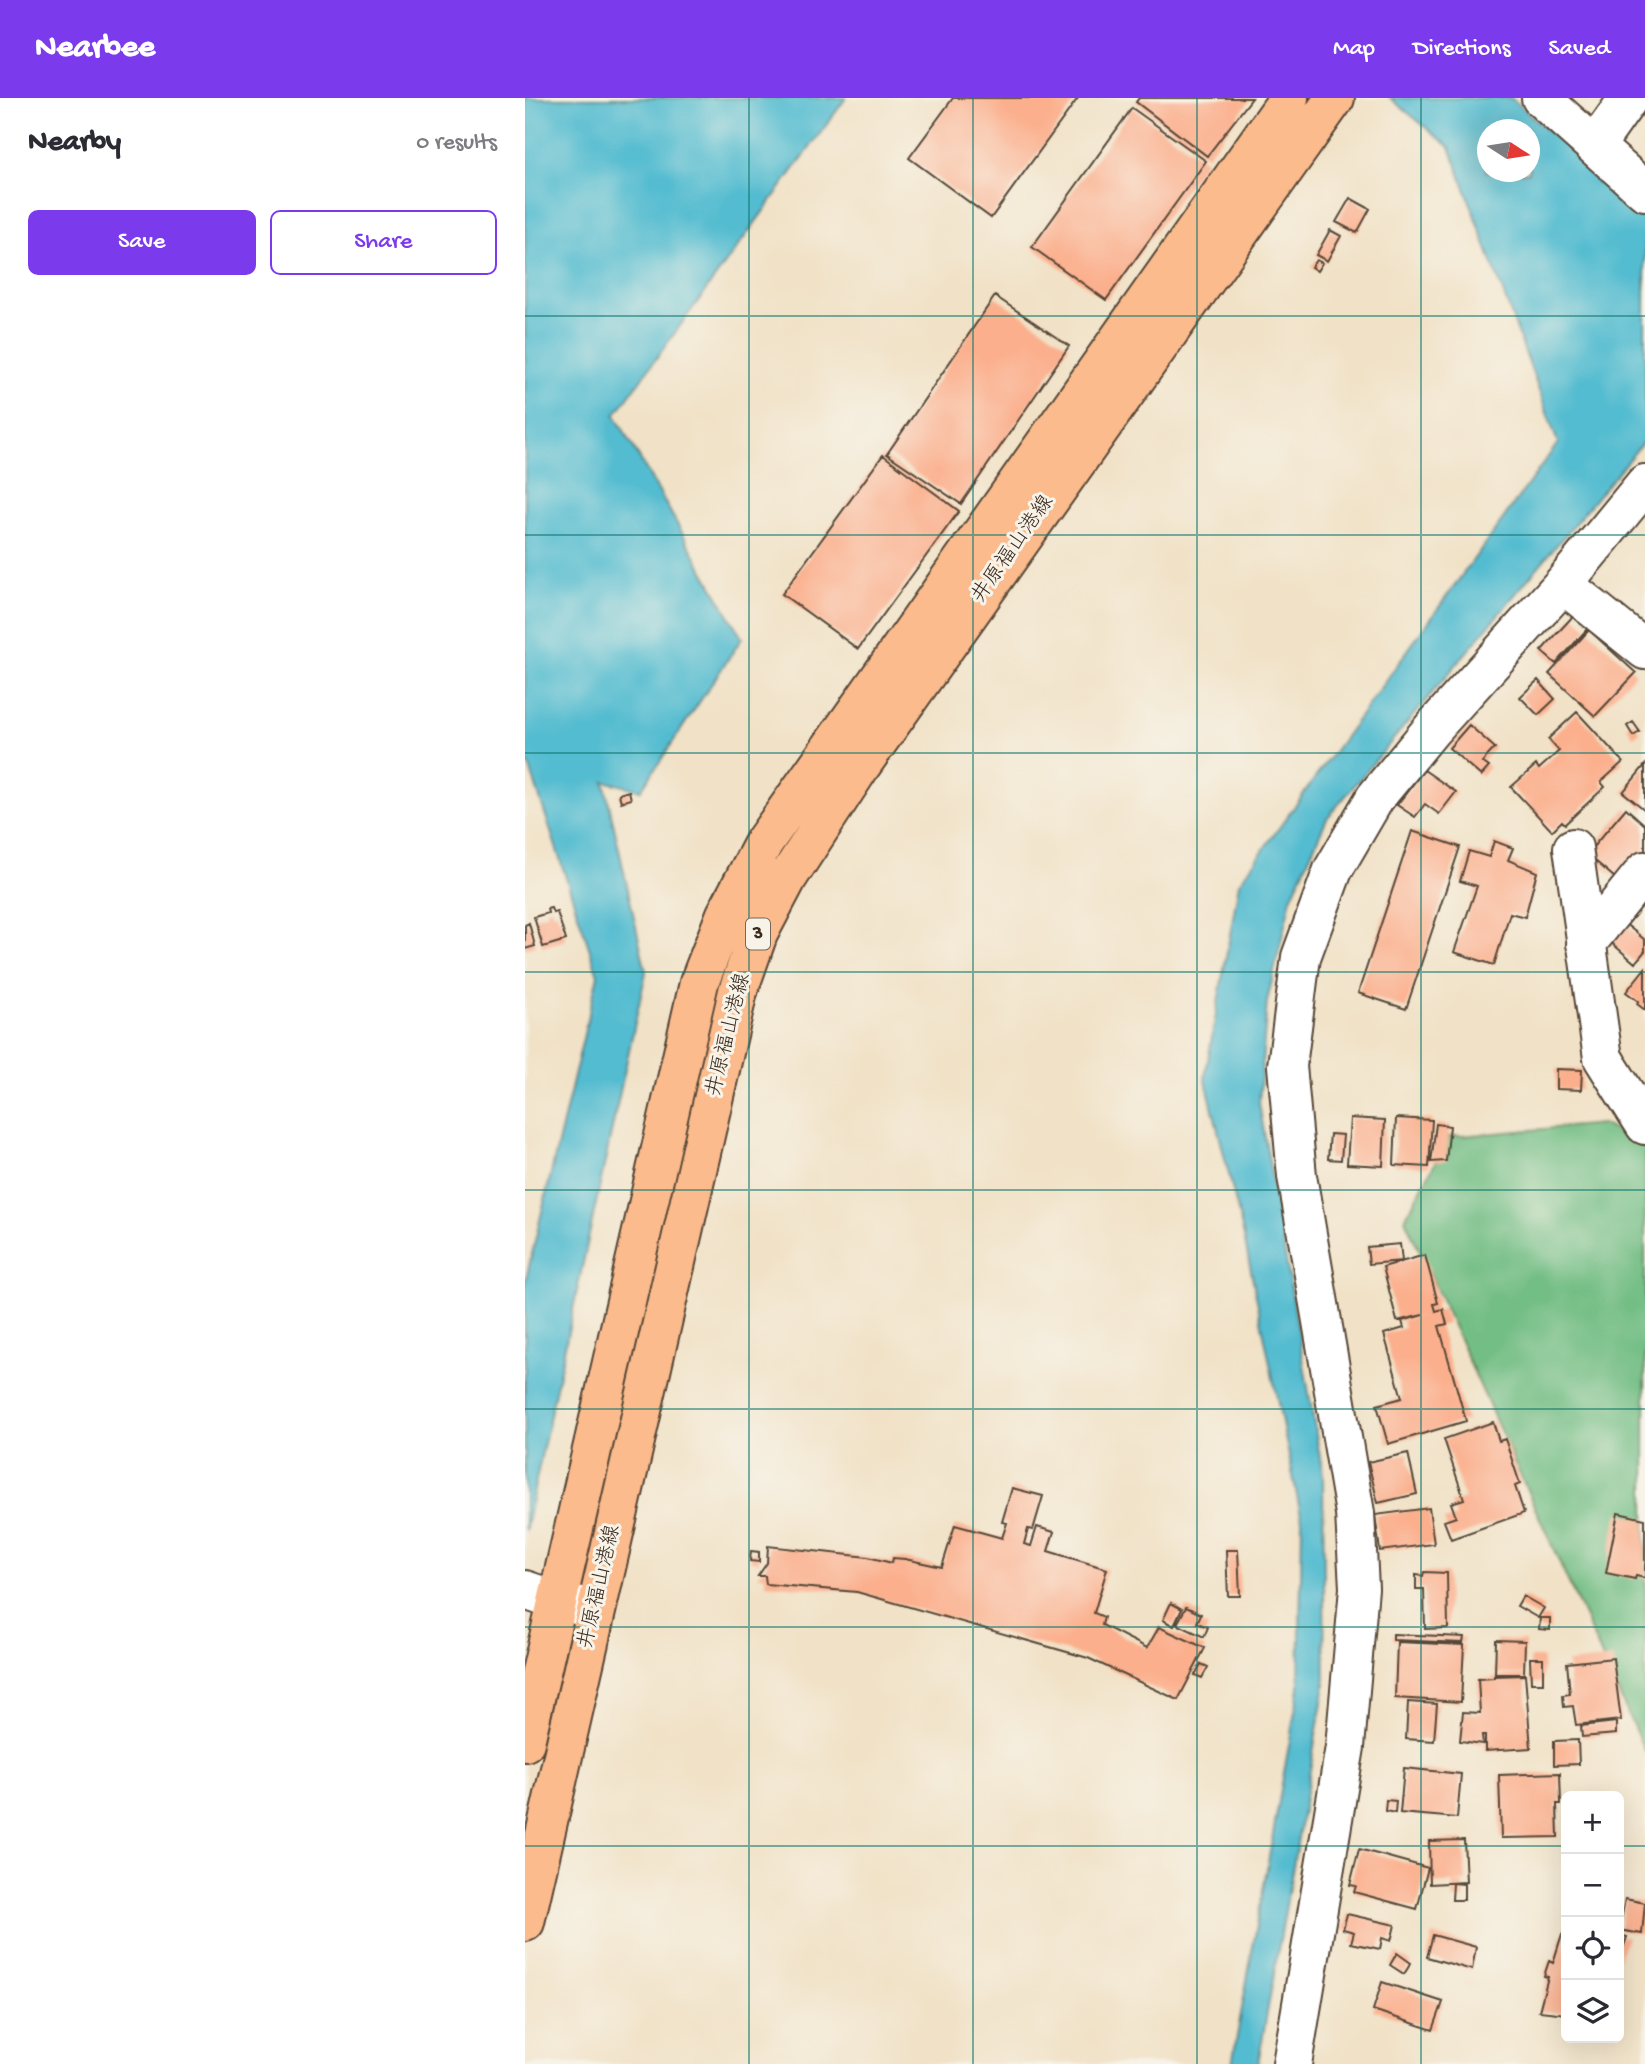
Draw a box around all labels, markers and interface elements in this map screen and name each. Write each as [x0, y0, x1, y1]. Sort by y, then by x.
text: Nearbee [35, 30, 155, 68]
text: Map [1333, 35, 1375, 64]
text: Directions [1413, 35, 1511, 64]
text: Saved [1549, 35, 1610, 64]
north arrow [1477, 119, 1540, 182]
text: Nearby [28, 126, 121, 161]
text: 0 results [416, 130, 497, 157]
button: Save [28, 210, 256, 275]
button: Share [270, 210, 497, 275]
street label: 井原福山港線 [966, 490, 1060, 609]
road number: 3 [746, 918, 770, 950]
street label: 井原福山港線 [701, 970, 757, 1099]
street label: 井原福山港線 [573, 1522, 627, 1651]
map controls [1561, 1791, 1624, 2043]
button: + [1561, 1791, 1624, 1854]
button: − [1561, 1854, 1624, 1917]
button: locate [1561, 1917, 1624, 1980]
button: layers [1561, 1980, 1624, 2043]

